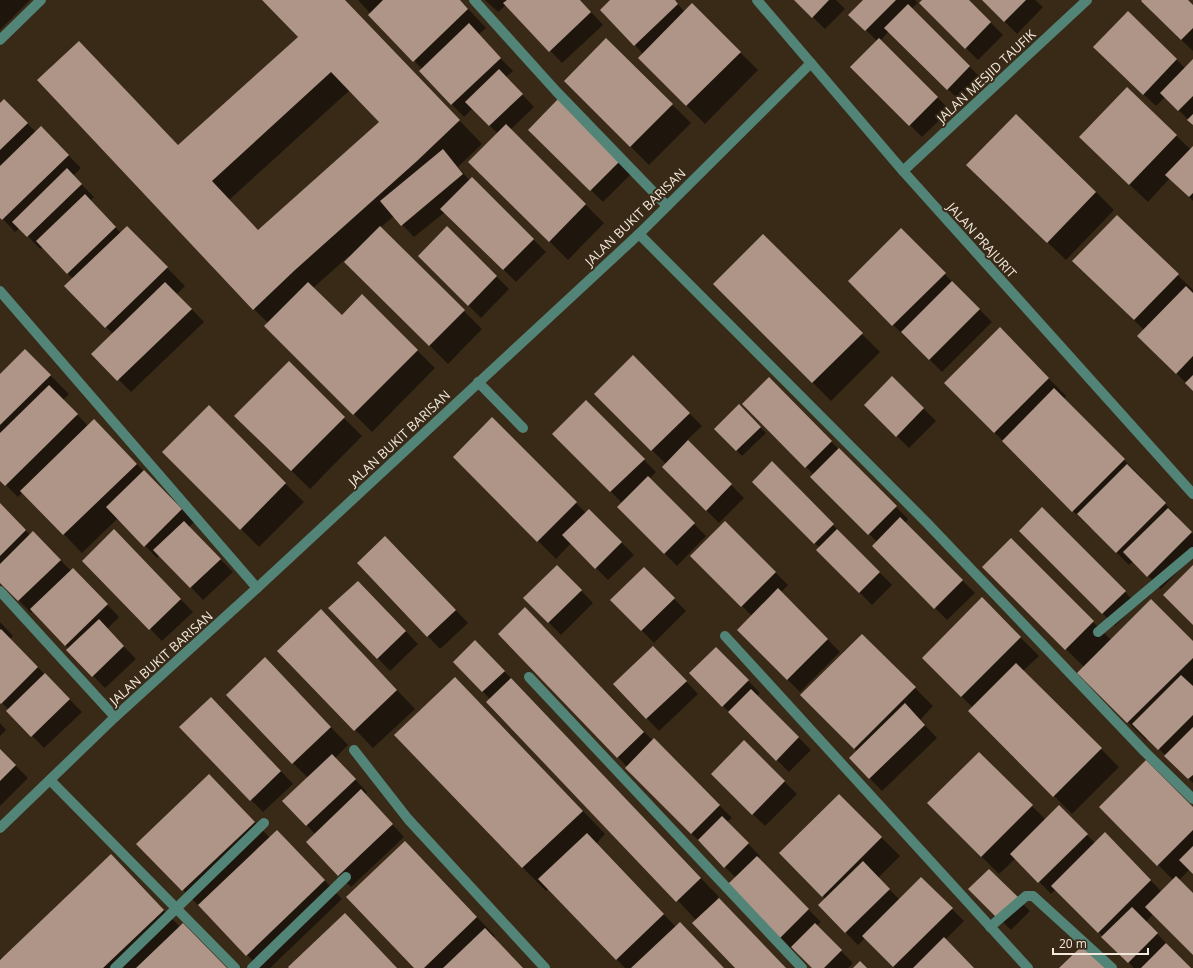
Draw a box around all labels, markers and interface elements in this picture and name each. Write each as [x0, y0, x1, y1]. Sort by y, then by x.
street label: JALAN MESJID TAUFIK [931, 25, 1039, 128]
street label: JALAN BUKIT BARISAN [579, 164, 689, 271]
street label: JALAN PRAJURIT [942, 197, 1021, 282]
street label: JALAN BUKIT BARISAN [343, 386, 454, 491]
street label: JALAN BUKIT BARISAN [104, 607, 217, 711]
scale bar [1053, 930, 1148, 956]
text: 20 m [1059, 935, 1087, 952]

